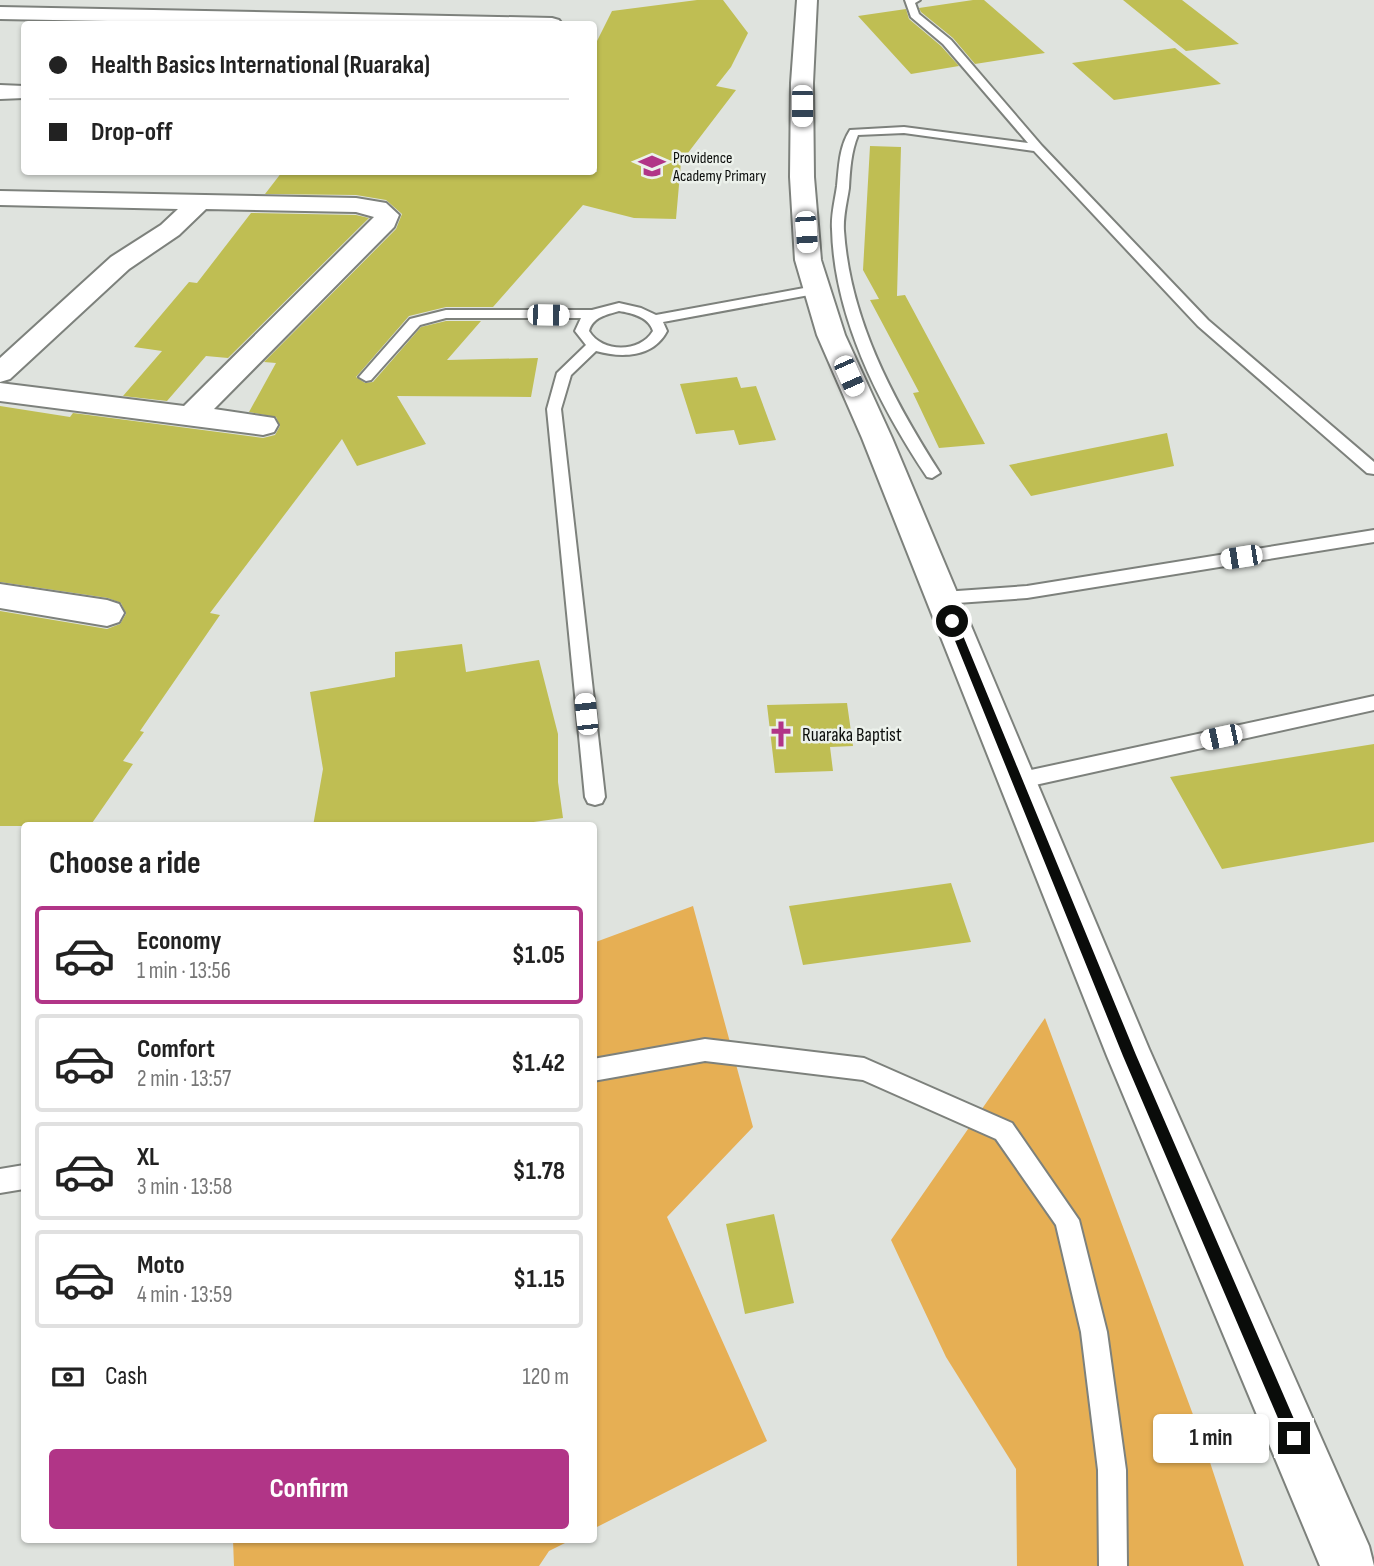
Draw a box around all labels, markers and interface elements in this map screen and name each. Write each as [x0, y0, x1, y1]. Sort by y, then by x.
text: Health Basics International (Ruaraka) [91, 50, 430, 81]
car [792, 85, 813, 127]
text: Drop-off [91, 117, 172, 148]
place label: Providence Academy Primary [672, 149, 766, 186]
school or university icon: Providence Academy Primary [637, 151, 667, 181]
car [795, 210, 818, 254]
car [527, 304, 570, 326]
car [831, 353, 868, 399]
car [1219, 543, 1264, 571]
route start [936, 605, 968, 637]
car [574, 692, 599, 736]
church icon: Ruaraka Baptist [766, 719, 796, 749]
car [1199, 722, 1244, 752]
place label: Ruaraka Baptist [802, 724, 902, 747]
text: Choose a ride [49, 844, 201, 883]
icon: car [53, 924, 116, 987]
text: Economy [137, 926, 221, 957]
text: $1.05 [512, 940, 565, 971]
text: 1 min · 13:56 [137, 957, 231, 985]
icon: car [53, 1032, 116, 1095]
text: Comfort [137, 1034, 215, 1065]
text: $1.42 [511, 1048, 565, 1079]
text: 2 min · 13:57 [137, 1065, 231, 1093]
icon: car [53, 1140, 116, 1203]
text: XL [137, 1142, 159, 1173]
text: $1.78 [512, 1156, 565, 1187]
text: 3 min · 13:58 [137, 1173, 232, 1201]
icon: car [53, 1248, 116, 1311]
text: Moto [137, 1250, 185, 1281]
text: $1.15 [513, 1264, 565, 1295]
text: 4 min · 13:59 [137, 1281, 233, 1309]
icon: cash [49, 1358, 87, 1396]
text: Cash [105, 1361, 148, 1392]
text: 120 m [523, 1363, 569, 1391]
callout: 1 min [1154, 1414, 1270, 1462]
route end [1278, 1422, 1310, 1454]
text: 1 min [1190, 1424, 1232, 1452]
button: Confirm [49, 1449, 569, 1529]

